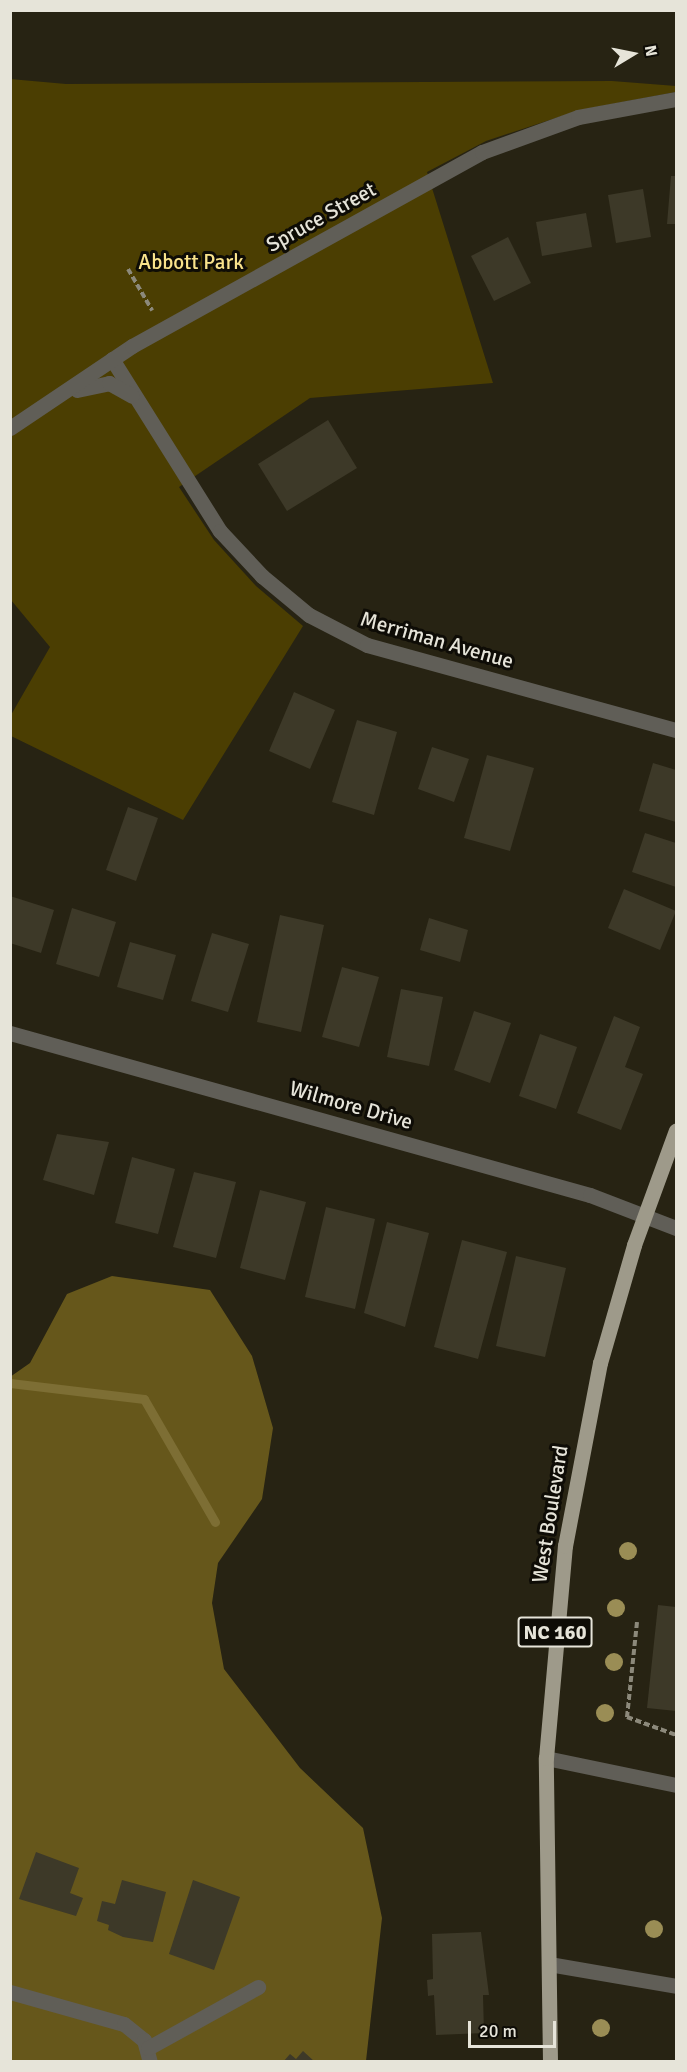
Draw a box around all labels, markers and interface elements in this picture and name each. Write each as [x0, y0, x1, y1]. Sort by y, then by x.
north arrow [603, 24, 663, 84]
text: N [640, 44, 662, 58]
street label: Spruce Street [262, 177, 380, 257]
park label: Abbott Park [138, 249, 244, 275]
street label: Merriman Avenue [358, 606, 516, 674]
street label: Wilmore Drive [287, 1075, 415, 1135]
street label: West Boulevard [527, 1443, 573, 1585]
road number: NC 160 [518, 1615, 592, 1649]
scale bar [471, 2009, 560, 2047]
text: 20 m [479, 2020, 517, 2042]

